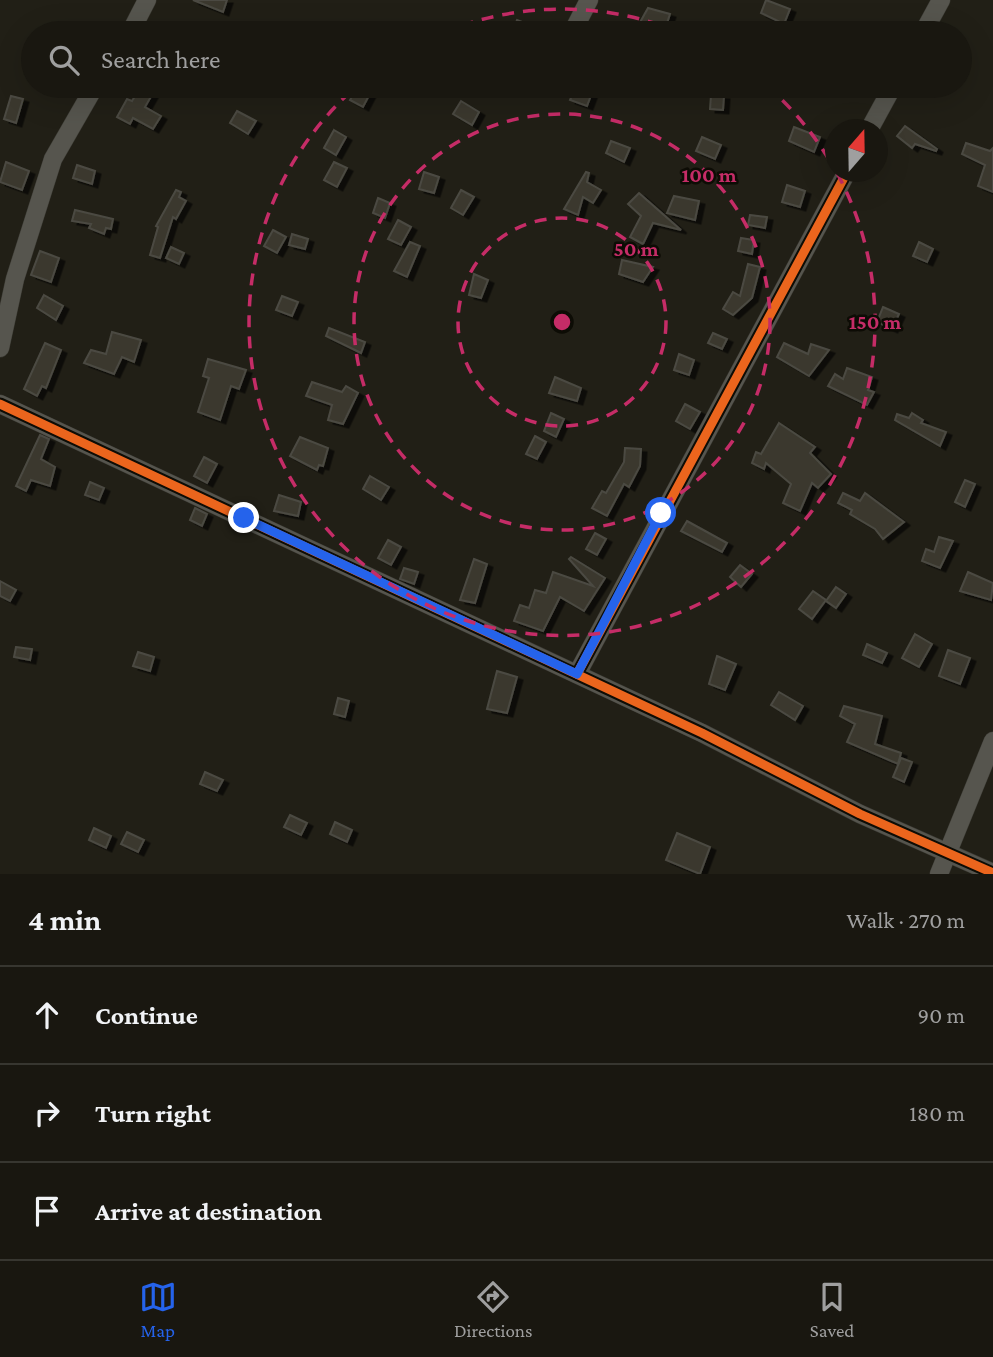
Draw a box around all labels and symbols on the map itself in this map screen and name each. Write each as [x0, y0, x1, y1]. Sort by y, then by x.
north arrow [825, 119, 888, 182]
text: 100 m [681, 163, 737, 187]
text: 50 m [614, 237, 659, 261]
centre of rings [550, 310, 574, 334]
text: 150 m [849, 310, 902, 334]
route start [645, 497, 676, 528]
route end [228, 502, 259, 533]

